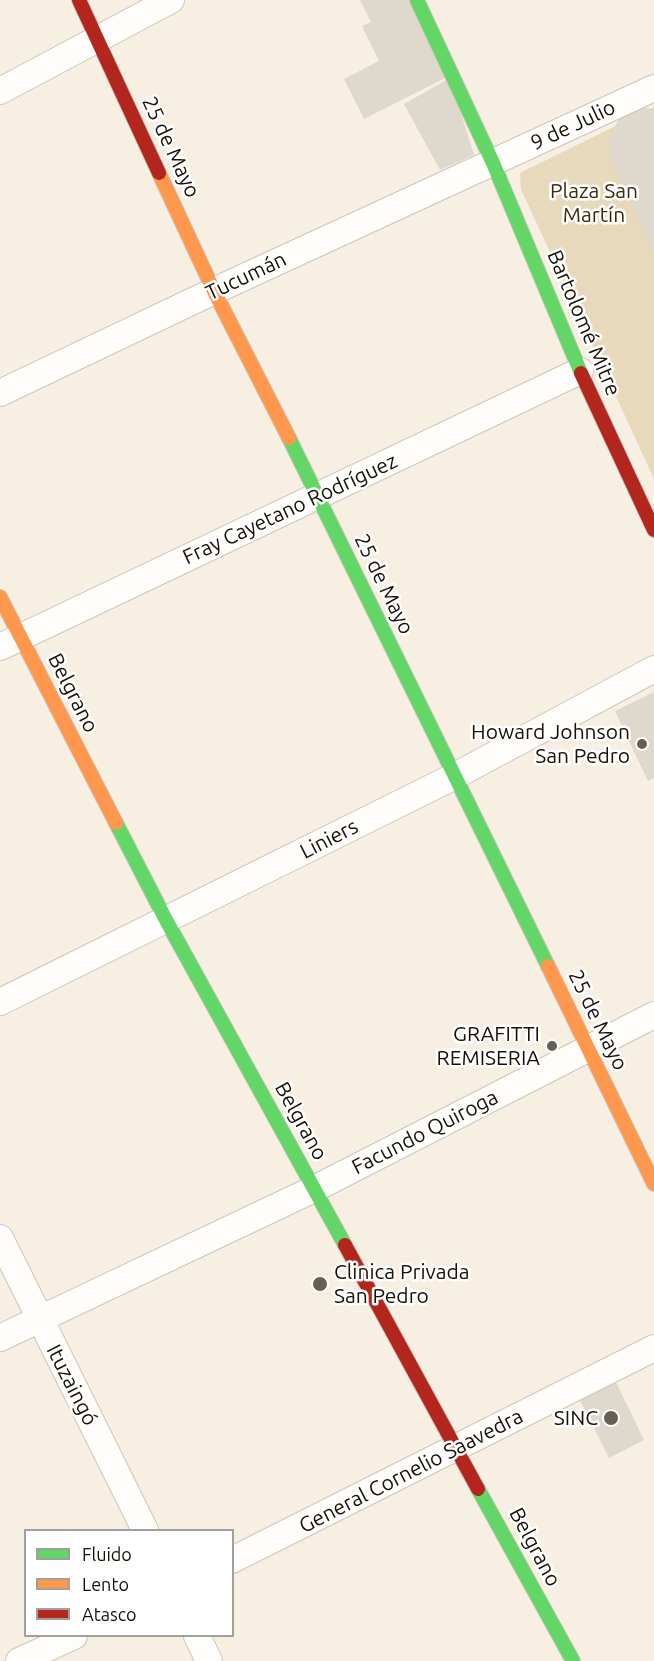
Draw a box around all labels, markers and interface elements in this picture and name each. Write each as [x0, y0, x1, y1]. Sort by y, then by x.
street label: 25 de Mayo [137, 92, 205, 202]
street label: 9 de Julio [527, 94, 619, 156]
park label: Plaza San Martín [550, 178, 638, 228]
street label: Tucumán [202, 246, 290, 306]
street label: Bartolomé Mitre [542, 246, 626, 400]
street label: Fray Cayetano Rodríguez [179, 448, 401, 570]
street label: 25 de Mayo [349, 530, 419, 638]
street label: Belgrano [42, 649, 104, 737]
place label: Howard Johnson San Pedro [471, 719, 630, 769]
marker: Howard Johnson San Pedro [635, 737, 649, 751]
street label: Liniers [296, 814, 362, 864]
street label: 25 de Mayo [563, 966, 633, 1074]
place label: GRAFITTI REMISERIA [437, 1021, 540, 1071]
marker: GRAFITTI REMISERIA [545, 1039, 559, 1053]
street label: Belgrano [269, 1077, 333, 1165]
street label: Facundo Quiroga [348, 1084, 502, 1180]
place label: Clinica Privada San Pedro [334, 1259, 470, 1309]
marker: Clinica Privada San Pedro [311, 1275, 329, 1293]
street label: Ituzaingó [41, 1340, 103, 1430]
street label: General Cornelio Saavedra [295, 1403, 527, 1539]
place label: SINC [554, 1405, 598, 1431]
marker: SINC [602, 1409, 620, 1427]
street label: Belgrano [504, 1503, 566, 1591]
legend [24, 1529, 234, 1637]
text: Fluido [82, 1544, 132, 1564]
text: Lento [82, 1574, 129, 1594]
text: Atasco [82, 1604, 137, 1624]

